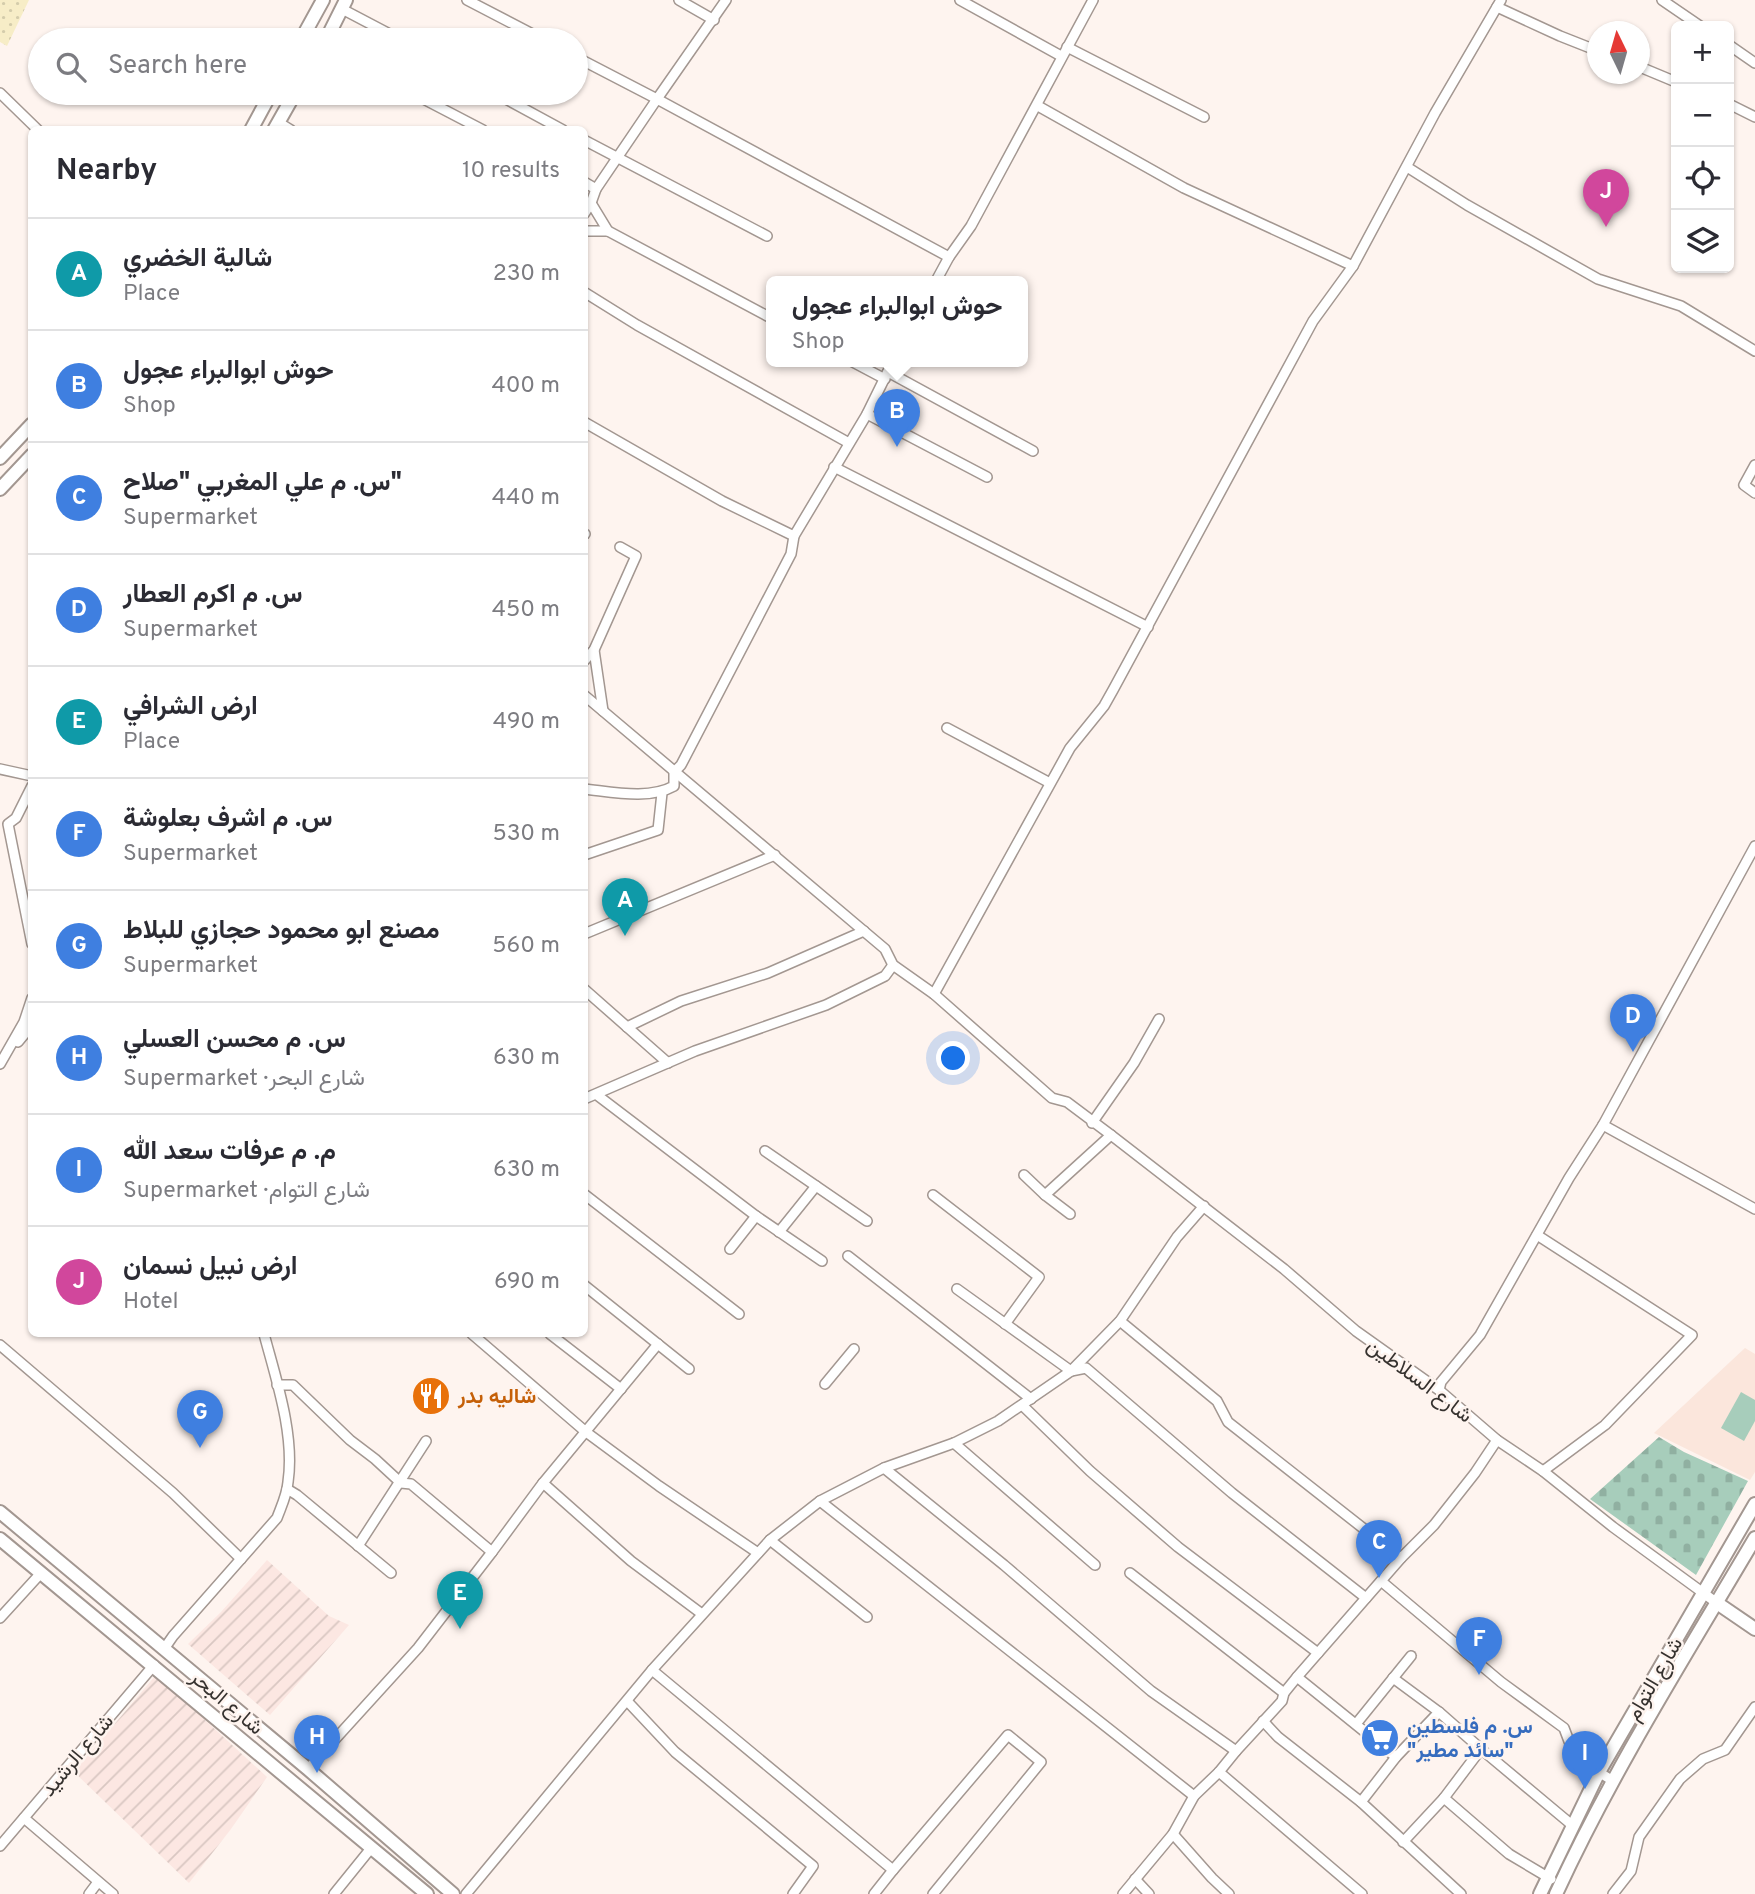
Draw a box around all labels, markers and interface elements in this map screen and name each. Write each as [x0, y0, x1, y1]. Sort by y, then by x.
north arrow [1587, 21, 1650, 84]
map controls [1671, 21, 1734, 273]
button: + [1671, 21, 1734, 84]
search box [28, 28, 588, 105]
icon: search [52, 48, 90, 86]
text: Search here [108, 50, 247, 83]
button: − [1671, 84, 1734, 147]
button: locate [1671, 147, 1734, 210]
text: Nearby [56, 153, 157, 190]
text: 10 results [462, 157, 560, 186]
pin: J [1583, 169, 1629, 227]
button: layers [1671, 210, 1734, 273]
text: شالية الخضري [123, 243, 272, 276]
text: A [71, 260, 87, 289]
text: 230 m [493, 260, 560, 289]
popup [766, 276, 1028, 367]
text: Place [123, 280, 180, 309]
text: حوش ابوالبراء عجول [792, 291, 1002, 324]
text: Shop [792, 328, 844, 357]
text: حوش ابوالبراء عجول [123, 355, 334, 388]
text: B [71, 372, 87, 401]
text: 400 m [491, 372, 560, 401]
pin: B [874, 389, 920, 447]
text: Shop [123, 392, 176, 421]
text: س. م علي المغربي "صلاح" [123, 467, 402, 500]
text: C [72, 484, 86, 513]
text: 440 m [492, 484, 560, 513]
text: Supermarket [123, 504, 258, 533]
text: س. م اكرم العطار [123, 579, 302, 612]
text: D [71, 596, 87, 625]
text: 450 m [492, 596, 560, 625]
text: Supermarket [123, 616, 258, 645]
text: ارض الشرافي [123, 691, 258, 724]
text: E [72, 708, 86, 737]
text: 490 m [493, 708, 560, 737]
text: Place [123, 728, 180, 757]
text: س. م اشرف بعلوشة [123, 803, 333, 836]
text: F [72, 820, 86, 849]
text: 530 m [492, 820, 560, 849]
text: Supermarket [123, 840, 258, 869]
pin: A [602, 878, 648, 936]
text: مصنع ابو محمود حجازي للبلاط [123, 915, 440, 948]
text: G [71, 932, 87, 961]
text: 560 m [492, 932, 560, 961]
text: Supermarket [123, 952, 258, 981]
pin: D [1610, 994, 1656, 1052]
text: س. م محسن العسلي [123, 1024, 346, 1057]
your location [936, 1041, 970, 1075]
text: H [71, 1044, 87, 1073]
text: 630 m [493, 1044, 560, 1073]
text: Supermarket · شارع البحر [123, 1065, 365, 1094]
text: م. م عرفات سعد الله [123, 1136, 336, 1169]
text: I [76, 1156, 82, 1185]
text: 630 m [493, 1156, 560, 1185]
text: Supermarket · شارع التوام [123, 1177, 370, 1206]
text: ارض نبيل نسمان [123, 1251, 298, 1284]
text: J [73, 1268, 85, 1297]
text: 690 m [494, 1268, 560, 1297]
text: Hotel [123, 1288, 179, 1317]
street label: شارع السلاطين [1361, 1333, 1477, 1430]
restaurant icon: شاليه بدر [410, 1375, 452, 1417]
place label: شاليه بدر [457, 1384, 536, 1411]
pin: G [177, 1390, 223, 1448]
pin: C [1356, 1520, 1402, 1578]
pin: E [437, 1571, 483, 1629]
pin: F [1456, 1617, 1502, 1675]
street label: شارع التوام [1621, 1633, 1690, 1726]
street label: شارع البحر [183, 1664, 268, 1742]
street label: شارع الرشيد [36, 1709, 121, 1803]
place label: س. م فلسطين "سائد مطير" [1407, 1714, 1533, 1765]
pin: H [294, 1715, 340, 1773]
supermarket icon: س. م فلسطين "سائد مطير" [1359, 1717, 1401, 1759]
pin: I [1562, 1731, 1608, 1789]

